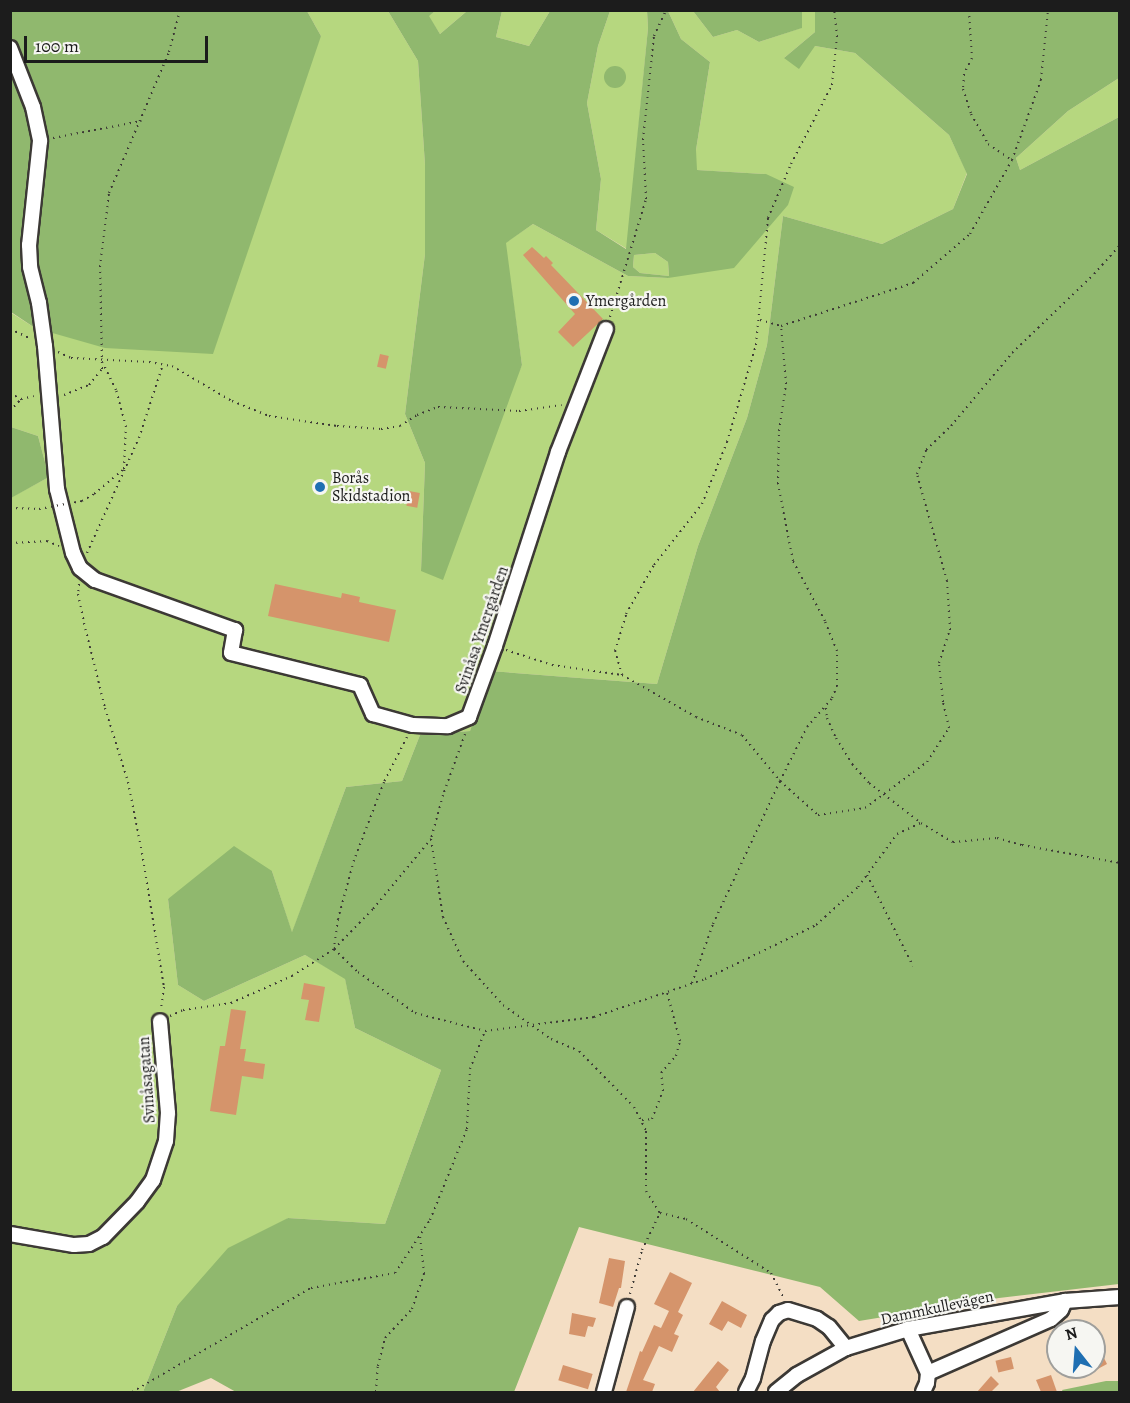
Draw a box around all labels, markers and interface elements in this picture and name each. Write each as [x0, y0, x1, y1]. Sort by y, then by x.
scale bar [27, 24, 212, 62]
text: 100 m [35, 34, 79, 58]
place label: Ymergården [586, 291, 666, 311]
marker: Ymergården [567, 294, 581, 308]
place label: Borås Skidstadion [332, 468, 410, 506]
marker: Borås Skidstadion [313, 480, 327, 494]
street label: Svinåsa Ymergården [451, 564, 513, 696]
street label: Svinåsagatan [134, 1036, 160, 1124]
street label: Dammkullevägen [879, 1287, 995, 1329]
north arrow [1046, 1319, 1106, 1379]
text: N [1063, 1321, 1080, 1346]

